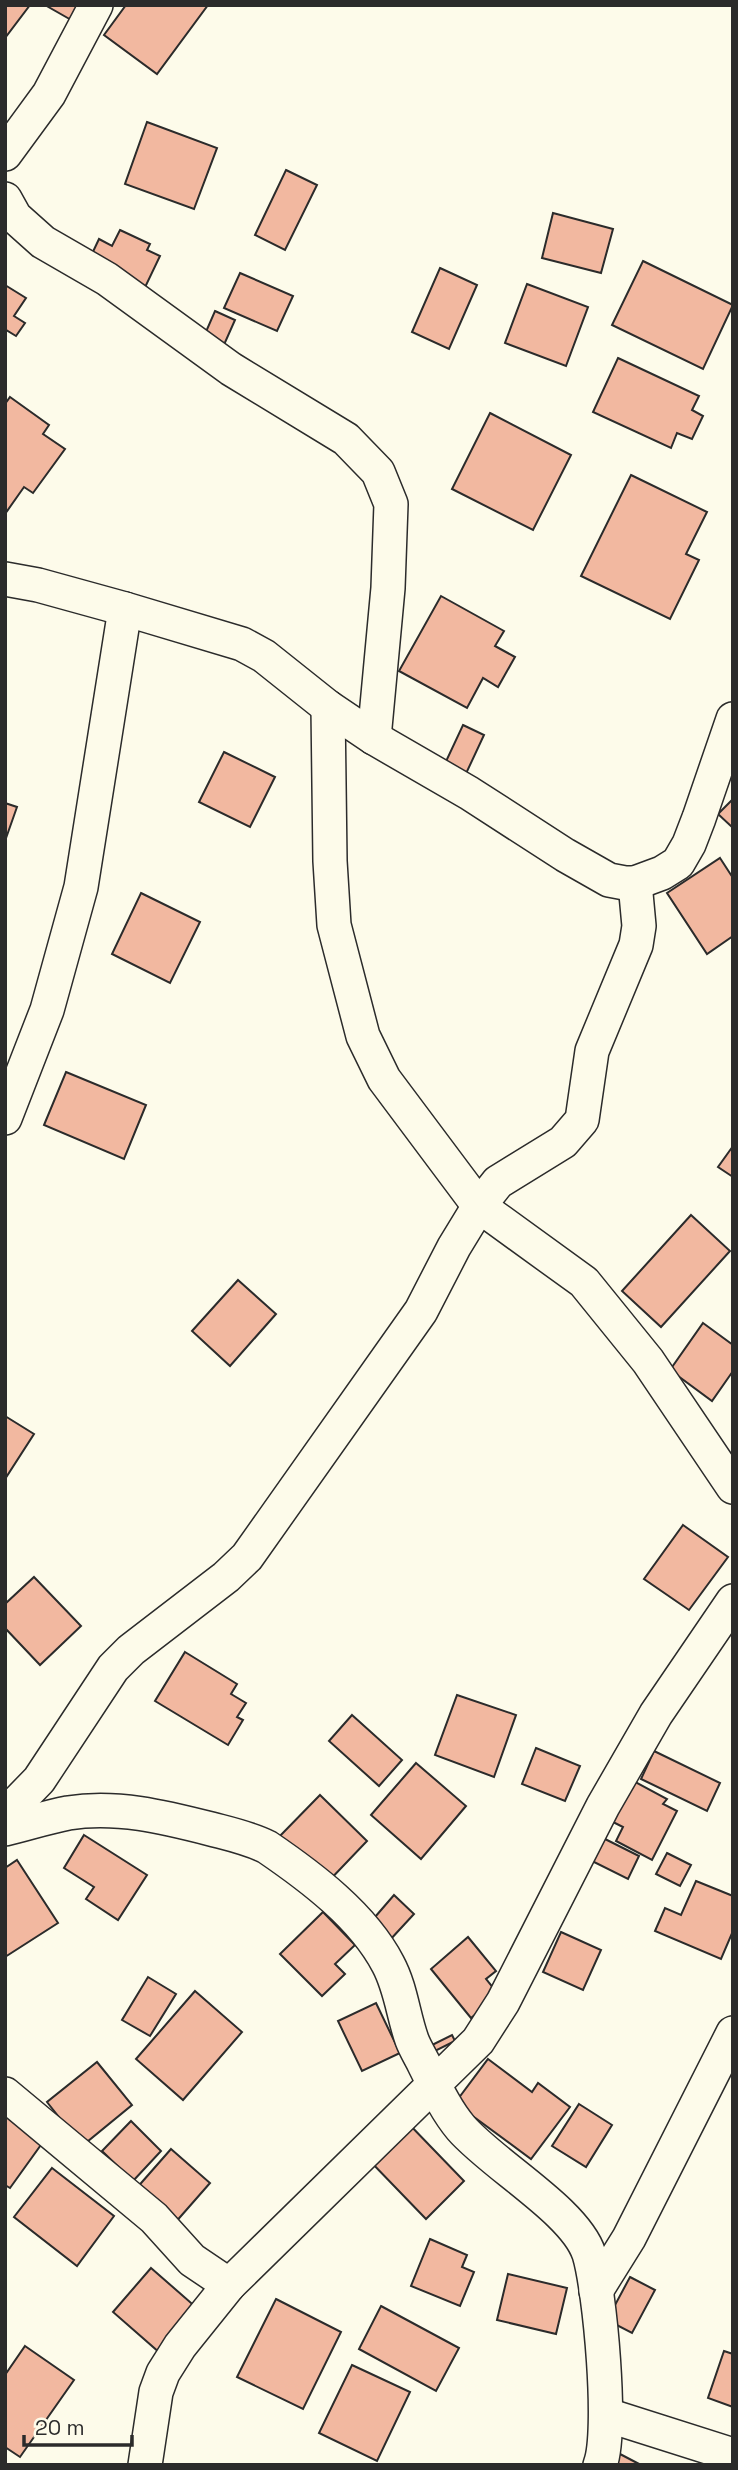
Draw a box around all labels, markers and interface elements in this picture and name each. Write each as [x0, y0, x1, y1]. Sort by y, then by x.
scale bar [24, 2404, 133, 2448]
text: 20 m [35, 2414, 85, 2441]

